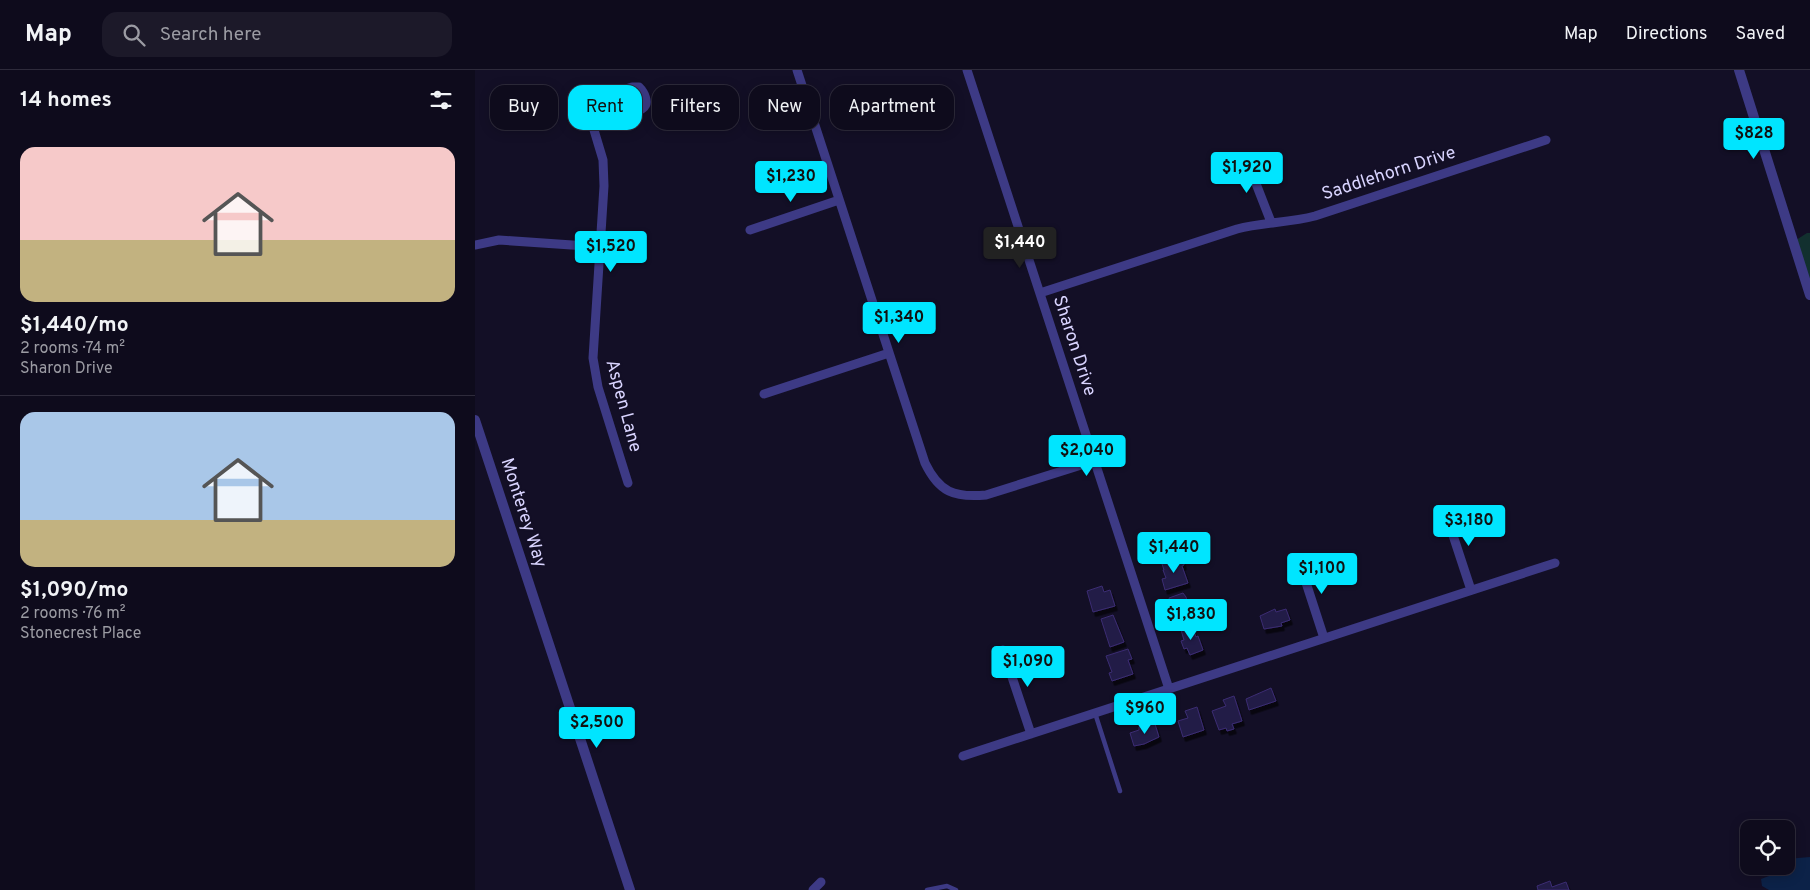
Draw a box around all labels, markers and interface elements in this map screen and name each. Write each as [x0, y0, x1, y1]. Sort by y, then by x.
search box [102, 12, 452, 57]
text: Map [25, 20, 72, 50]
icon: search [120, 21, 148, 49]
text: Search here [160, 23, 261, 47]
text: Map [1564, 23, 1598, 46]
text: Directions [1626, 23, 1708, 46]
text: Saved [1736, 23, 1785, 46]
chip: Buy [490, 85, 558, 130]
chip: Rent [568, 85, 642, 130]
chip: Filters [652, 85, 739, 130]
chip: New [749, 85, 820, 130]
chip: Apartment [830, 85, 954, 130]
icon: filters [427, 86, 455, 114]
text: 14 homes [20, 87, 112, 114]
pin: $828 [1724, 118, 1784, 160]
text: $828 [1734, 124, 1774, 144]
street label: Saddlehorn Drive [1319, 142, 1459, 206]
pin: $1,920 [1206, 152, 1288, 194]
text: $1,920 [1222, 158, 1272, 178]
pin: $1,230 [750, 160, 832, 203]
text: $1,230 [766, 167, 816, 187]
icon: home [193, 179, 283, 269]
pin: $1,440 [979, 226, 1061, 269]
pin: $1,520 [570, 230, 652, 273]
text: $1,440 [994, 233, 1046, 253]
text: $1,520 [586, 237, 636, 257]
street label: Sharon Drive [1047, 293, 1101, 399]
pin: $1,340 [858, 302, 940, 344]
text: $1,340 [874, 308, 924, 328]
text: $1,440/mo [20, 312, 129, 339]
text: 2 rooms · 74 m² [20, 339, 125, 359]
street label: Aspen Lane [600, 357, 646, 455]
text: Sharon Drive [20, 359, 113, 379]
pin: $2,040 [1046, 434, 1128, 477]
text: $2,040 [1060, 441, 1114, 461]
icon: home [193, 445, 283, 535]
street label: Monterey Way [494, 455, 552, 571]
pin: $3,180 [1428, 504, 1510, 547]
text: $3,180 [1444, 511, 1494, 531]
pin: $1,440 [1133, 532, 1215, 574]
text: $1,440 [1148, 538, 1200, 558]
pin: $1,100 [1281, 552, 1363, 595]
text: $1,100 [1298, 559, 1346, 579]
text: $1,090/mo [20, 577, 129, 604]
pin: $1,830 [1150, 598, 1232, 641]
text: 2 rooms · 76 m² [20, 604, 126, 624]
text: $1,830 [1166, 605, 1216, 625]
text: Stonecrest Place [20, 624, 141, 644]
pin: $1,090 [987, 646, 1069, 688]
text: $1,090 [1002, 652, 1054, 672]
pin: $960 [1115, 692, 1175, 735]
text: $960 [1125, 699, 1165, 719]
pin: $2,500 [556, 706, 638, 749]
text: $2,500 [570, 713, 624, 733]
map controls [1740, 820, 1795, 875]
button: locate [1740, 820, 1795, 875]

